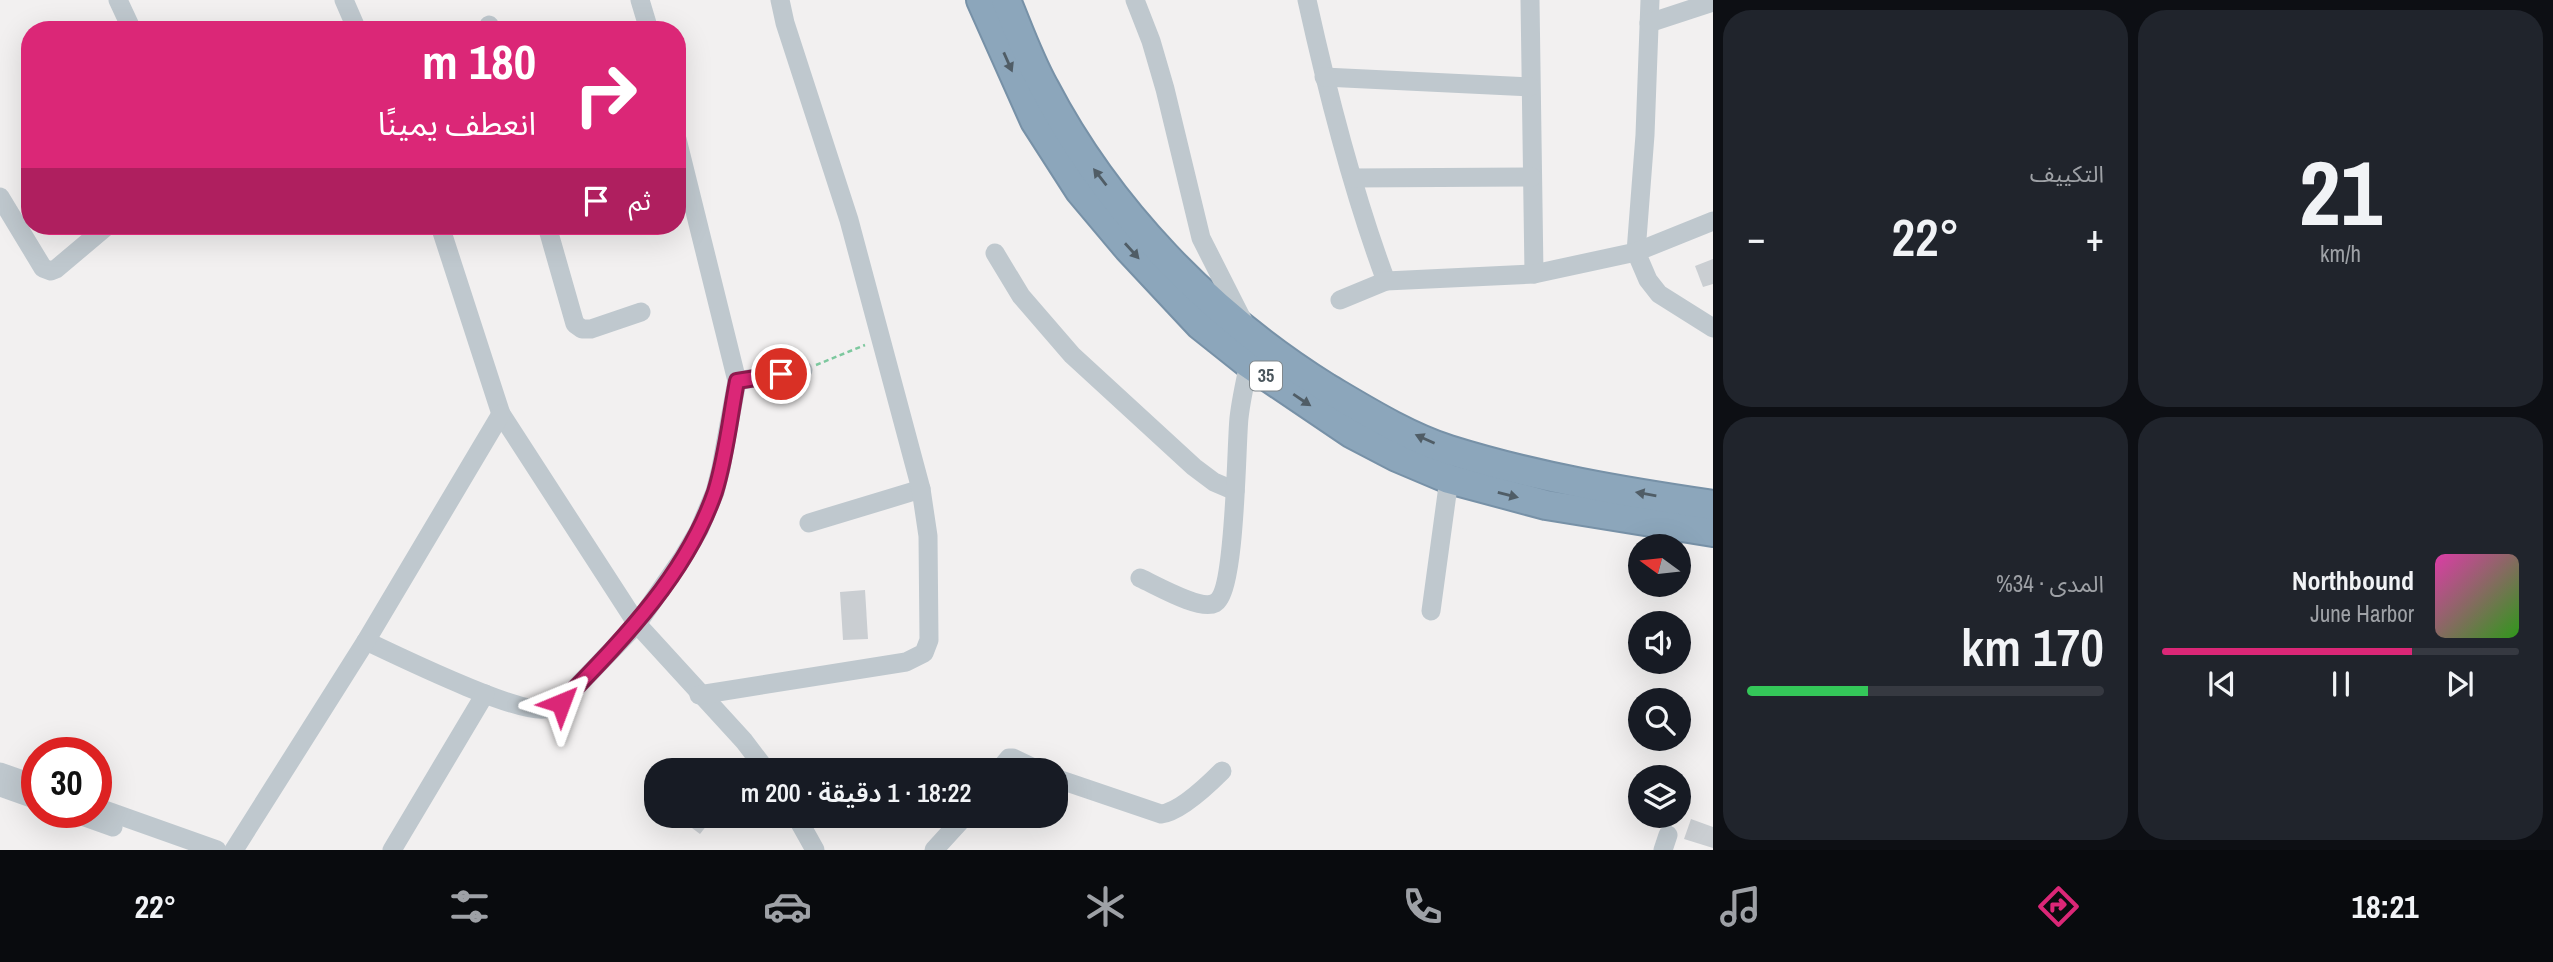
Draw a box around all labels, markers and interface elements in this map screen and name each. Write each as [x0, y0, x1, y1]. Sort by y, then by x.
text: 180 m [422, 28, 536, 94]
icon: right [560, 49, 651, 140]
one-way arrow [1003, 52, 1014, 73]
text: انعطف يمينًا [378, 102, 536, 145]
text: 21 [2299, 131, 2382, 253]
text: التكييف [2030, 158, 2104, 189]
one-way arrow [1093, 168, 1108, 185]
icon: arrive [577, 182, 615, 220]
text: ثم [629, 183, 651, 218]
text: 22° [1891, 202, 1960, 272]
text: − [1747, 212, 1765, 263]
text: + [2086, 212, 2104, 263]
text: km/h [2320, 238, 2361, 269]
one-way arrow [1124, 243, 1139, 260]
pin [751, 344, 811, 404]
icon: arrive [762, 355, 800, 393]
road number: 35 [1250, 362, 1282, 390]
one-way arrow [1293, 394, 1312, 407]
one-way arrow [1415, 434, 1436, 445]
one-way arrow [1634, 489, 1656, 500]
one-way arrow [1497, 490, 1519, 501]
north arrow [1628, 534, 1690, 597]
map controls [1628, 534, 1691, 828]
text: Northbound [2292, 563, 2414, 598]
text: المدى · 34% [1996, 568, 2104, 599]
text: June Harbor [2310, 598, 2414, 629]
button: sound [1628, 611, 1691, 674]
text: 170 km [1961, 612, 2104, 682]
icon: previous [2203, 665, 2241, 703]
icon: pause [2322, 665, 2360, 703]
icon: next [2441, 665, 2479, 703]
position arrow [524, 666, 598, 740]
button: search [1628, 688, 1691, 751]
speed limit sign: 30 [21, 737, 112, 828]
button: layers [1628, 765, 1691, 828]
text: 18:22 · 1 دقيقة · 200 m [741, 775, 971, 810]
icon: filters [445, 882, 494, 931]
icon: car [763, 882, 812, 931]
icon: climate [1081, 882, 1130, 931]
icon: phone [1398, 882, 1447, 931]
icon: music [1716, 882, 1765, 931]
icon: directions [2034, 882, 2083, 931]
text: 22° [134, 885, 176, 928]
text: 18:21 [2352, 885, 2419, 928]

